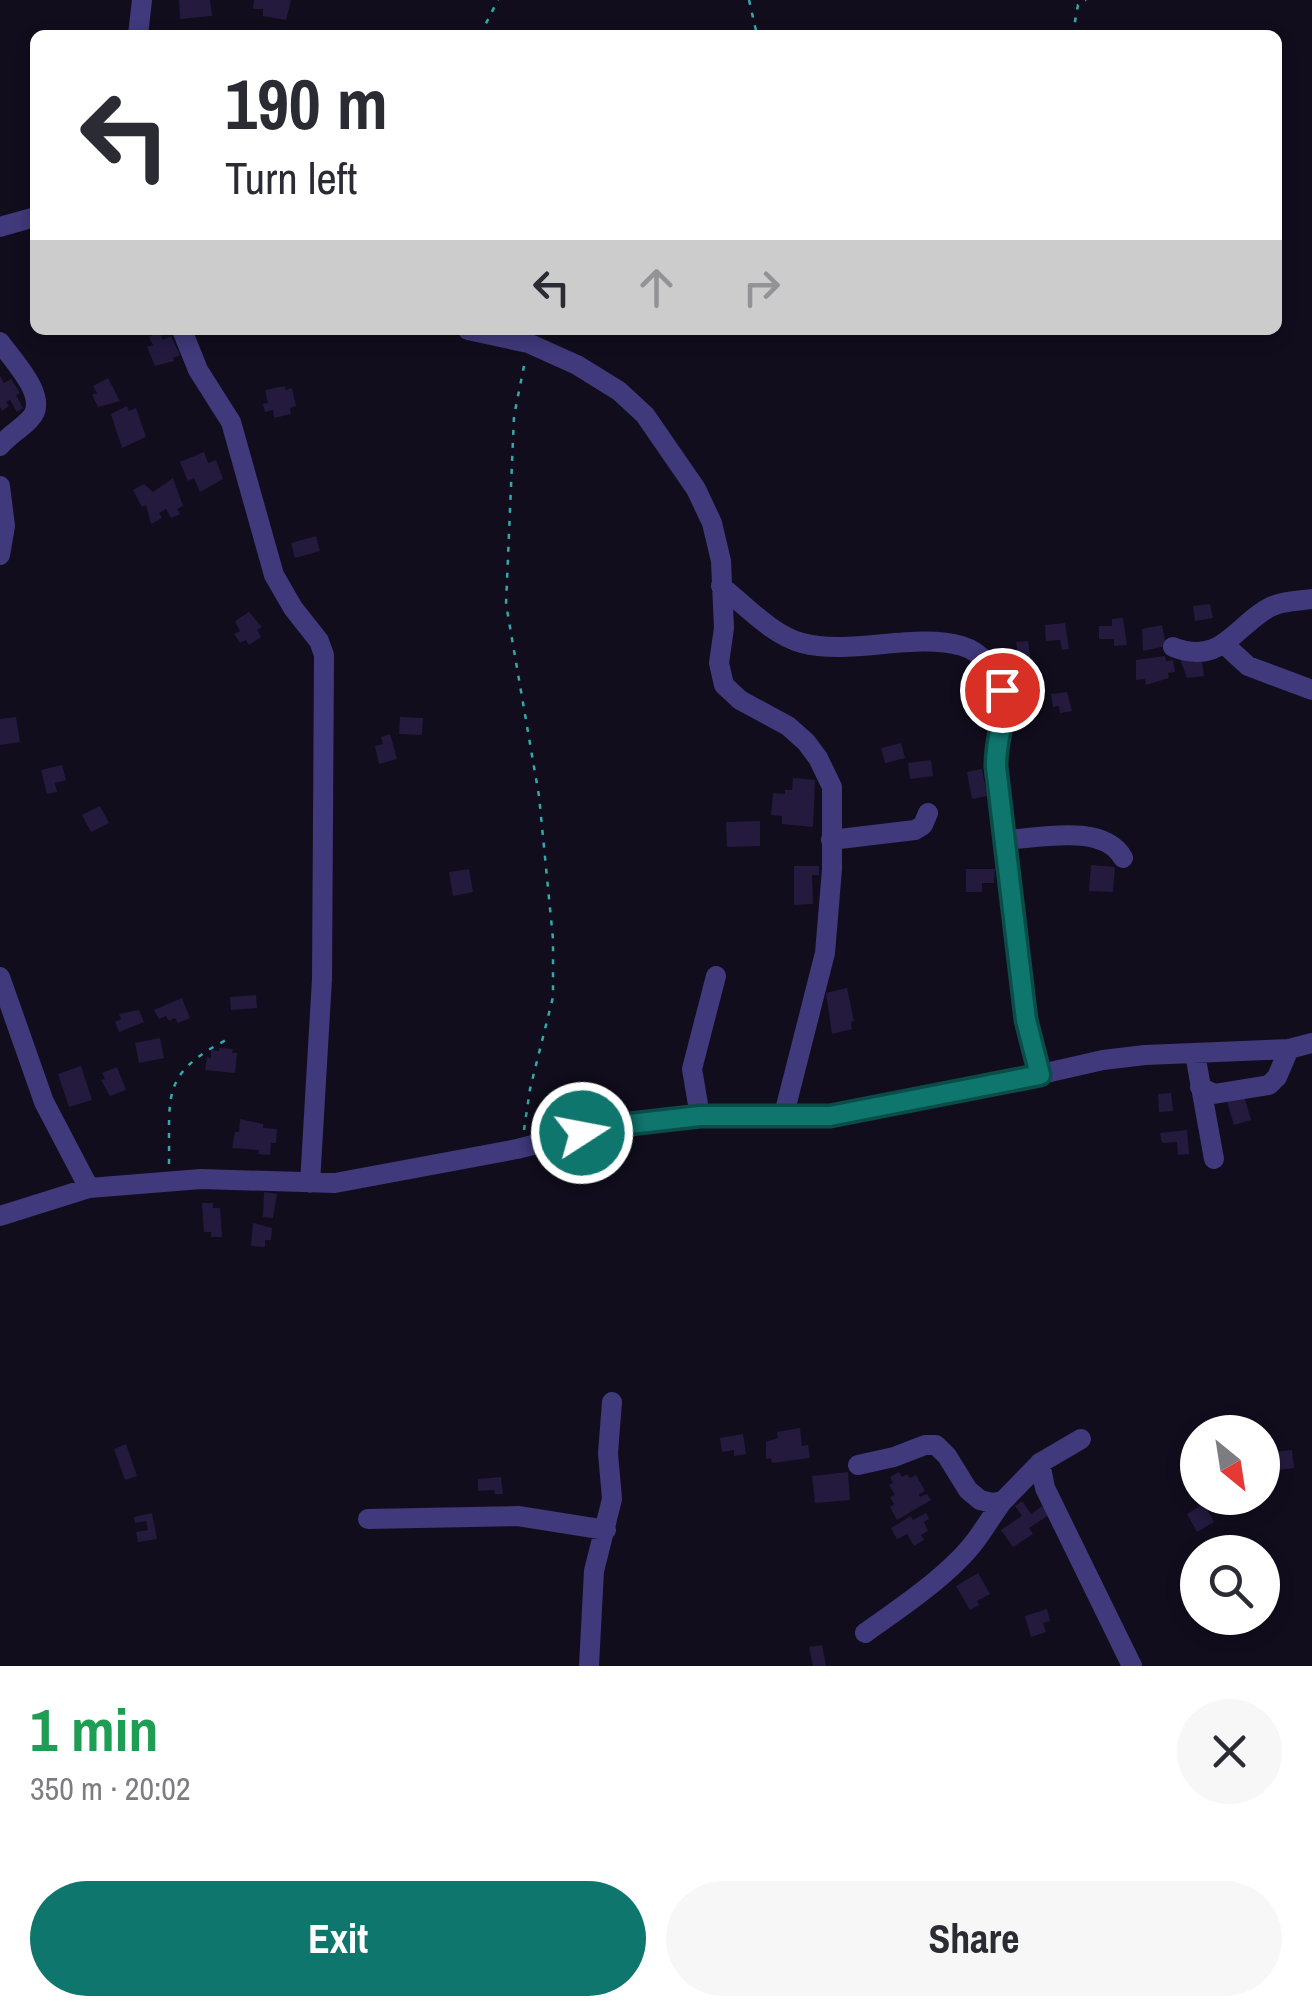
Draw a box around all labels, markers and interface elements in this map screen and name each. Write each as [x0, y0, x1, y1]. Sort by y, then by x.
text: 190 m [225, 57, 388, 151]
icon: left [60, 70, 190, 200]
text: Turn left [225, 147, 357, 208]
icon: left [524, 260, 579, 315]
icon: ahead [629, 260, 684, 315]
icon: right [734, 260, 789, 315]
pin [960, 648, 1045, 733]
icon: arrive [975, 663, 1030, 718]
position arrow [530, 1081, 634, 1185]
north arrow [1180, 1415, 1280, 1515]
map controls [1180, 1415, 1280, 1635]
button: search [1180, 1535, 1280, 1635]
text: 1 min [30, 1689, 159, 1770]
button: close [1177, 1699, 1282, 1804]
text: 350 m · 20:02 [30, 1767, 190, 1810]
button: Exit [30, 1881, 646, 1996]
button: Share [666, 1881, 1282, 1996]

